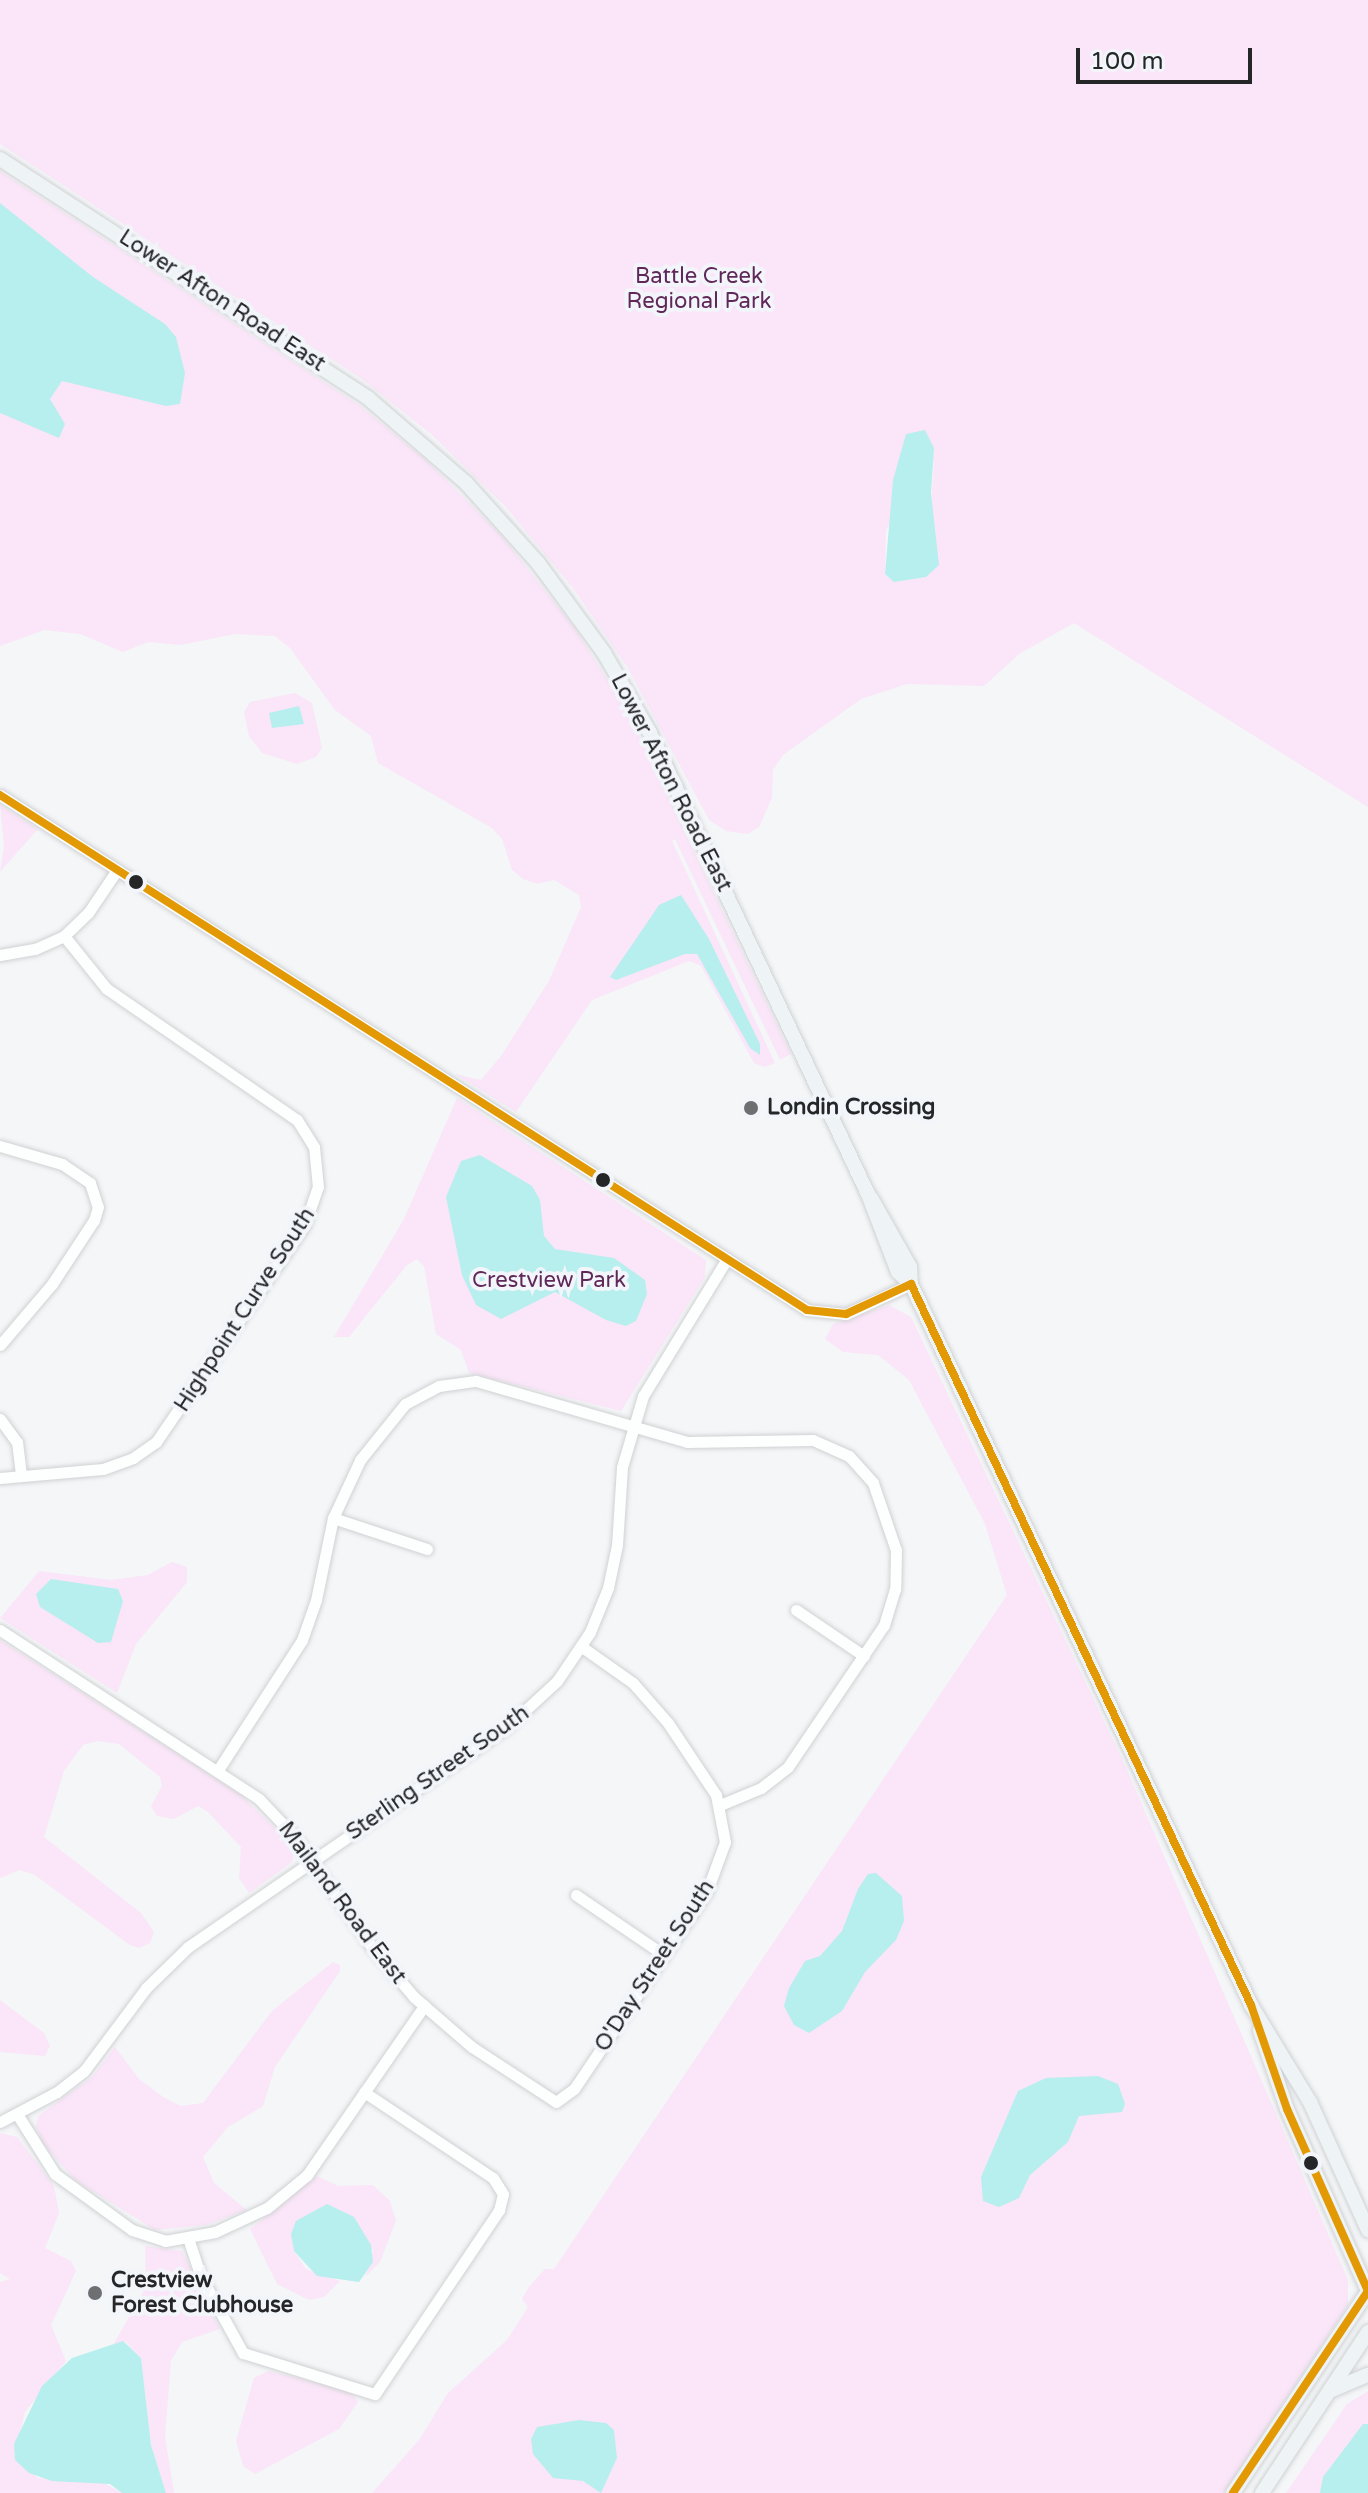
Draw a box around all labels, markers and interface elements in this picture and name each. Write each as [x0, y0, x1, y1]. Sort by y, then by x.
scale bar [1080, 32, 1256, 82]
text: 100 m [1090, 47, 1164, 76]
street label: Lower Afton Road East [114, 224, 330, 378]
park label: Battle Creek Regional Park [627, 263, 771, 314]
street label: Lower Afton Road East [605, 670, 737, 896]
unlabelled marker [128, 874, 144, 890]
place label: Londin Crossing [767, 1095, 935, 1121]
marker: Londin Crossing [742, 1099, 760, 1117]
unlabelled marker [595, 1172, 611, 1188]
street label: Highpoint Curve South [169, 1203, 321, 1417]
park label: Crestview Park [472, 1268, 626, 1294]
street label: Sterling Street South [342, 1700, 534, 1846]
street label: Mailand Road East [272, 1817, 412, 1989]
street label: O'Day Street South [590, 1875, 720, 2057]
unlabelled marker [1303, 2155, 1319, 2171]
place label: Crestview Forest Clubhouse [111, 2267, 293, 2318]
marker: Crestview Forest Clubhouse [86, 2284, 104, 2302]

